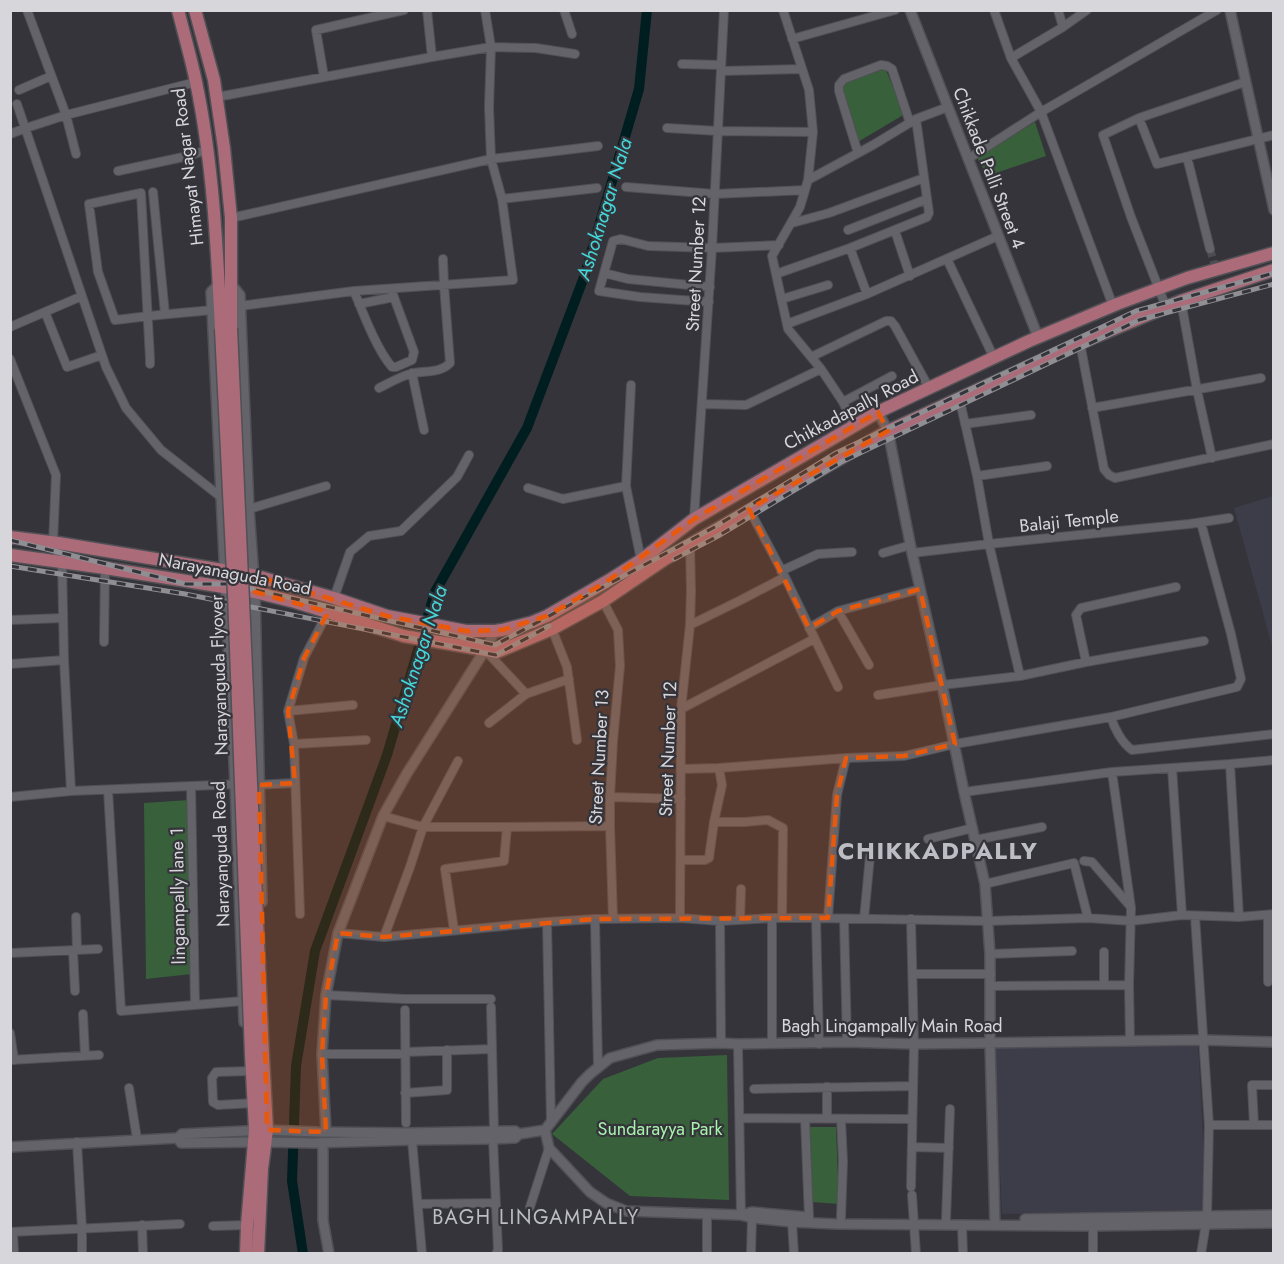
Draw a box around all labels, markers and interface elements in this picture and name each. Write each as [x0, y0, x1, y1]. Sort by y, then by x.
street label: Chikkade Palli Street 4 [946, 83, 1032, 253]
street label: Himayat Nagar Road [165, 87, 211, 247]
water label: Ashoknagar Nala [569, 134, 640, 285]
street label: Street Number 12 [679, 196, 713, 332]
street label: Chikkadapally Road [779, 363, 923, 457]
street label: Balaji Temple [1018, 503, 1120, 539]
street label: Narayanaguda Road [156, 546, 314, 602]
water label: Ashoknagar Nala [382, 581, 455, 732]
street label: Narayanguda Flyover [203, 593, 235, 756]
street label: Street Number 12 [653, 681, 683, 817]
street label: Street Number 13 [582, 689, 616, 825]
street label: Narayanguda Road [205, 780, 237, 928]
street label: lingampally lane 1 [164, 827, 192, 965]
district label: CHIKKADPALLY [838, 833, 1038, 868]
street label: Bagh Lingampally Main Road [781, 1013, 1003, 1039]
park label: Sundarayya Park [598, 1116, 723, 1142]
district label: BAGH LINGAMPALLY [432, 1203, 640, 1232]

